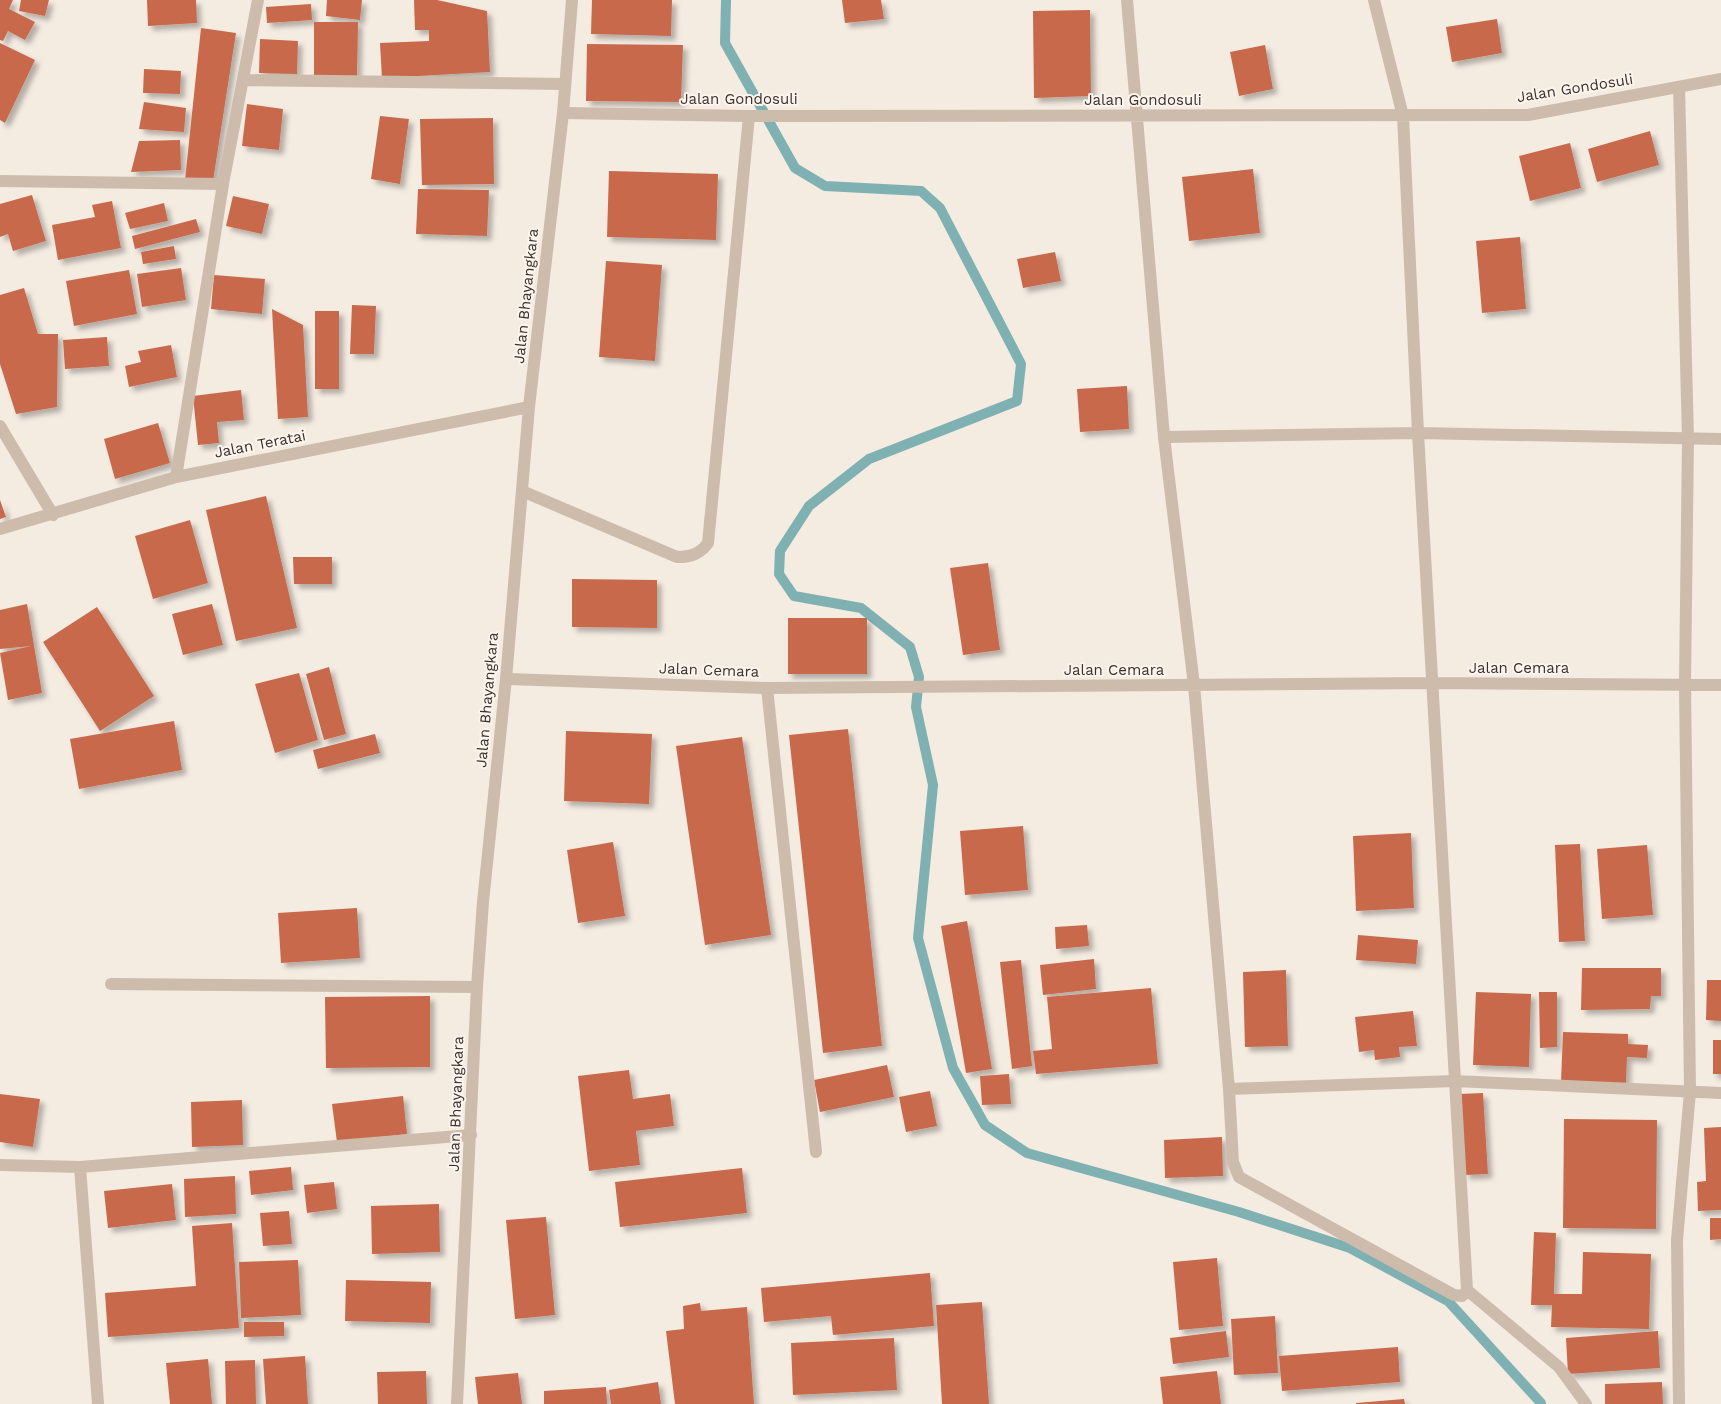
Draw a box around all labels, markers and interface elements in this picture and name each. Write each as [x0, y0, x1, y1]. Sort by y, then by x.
street label: Jalan Gondosuli [1516, 70, 1634, 106]
street label: Jalan Gondosuli [680, 90, 798, 108]
street label: Jalan Gondosuli [1084, 91, 1202, 109]
street label: Jalan Bhayangkara [510, 227, 542, 365]
street label: Jalan Teratai [213, 426, 307, 462]
street label: Jalan Bhayangkara [472, 631, 502, 768]
street label: Jalan Cemara [659, 659, 760, 681]
street label: Jalan Cemara [1469, 659, 1570, 677]
street label: Jalan Cemara [1064, 661, 1165, 679]
street label: Jalan Bhayangkara [445, 1035, 467, 1172]

